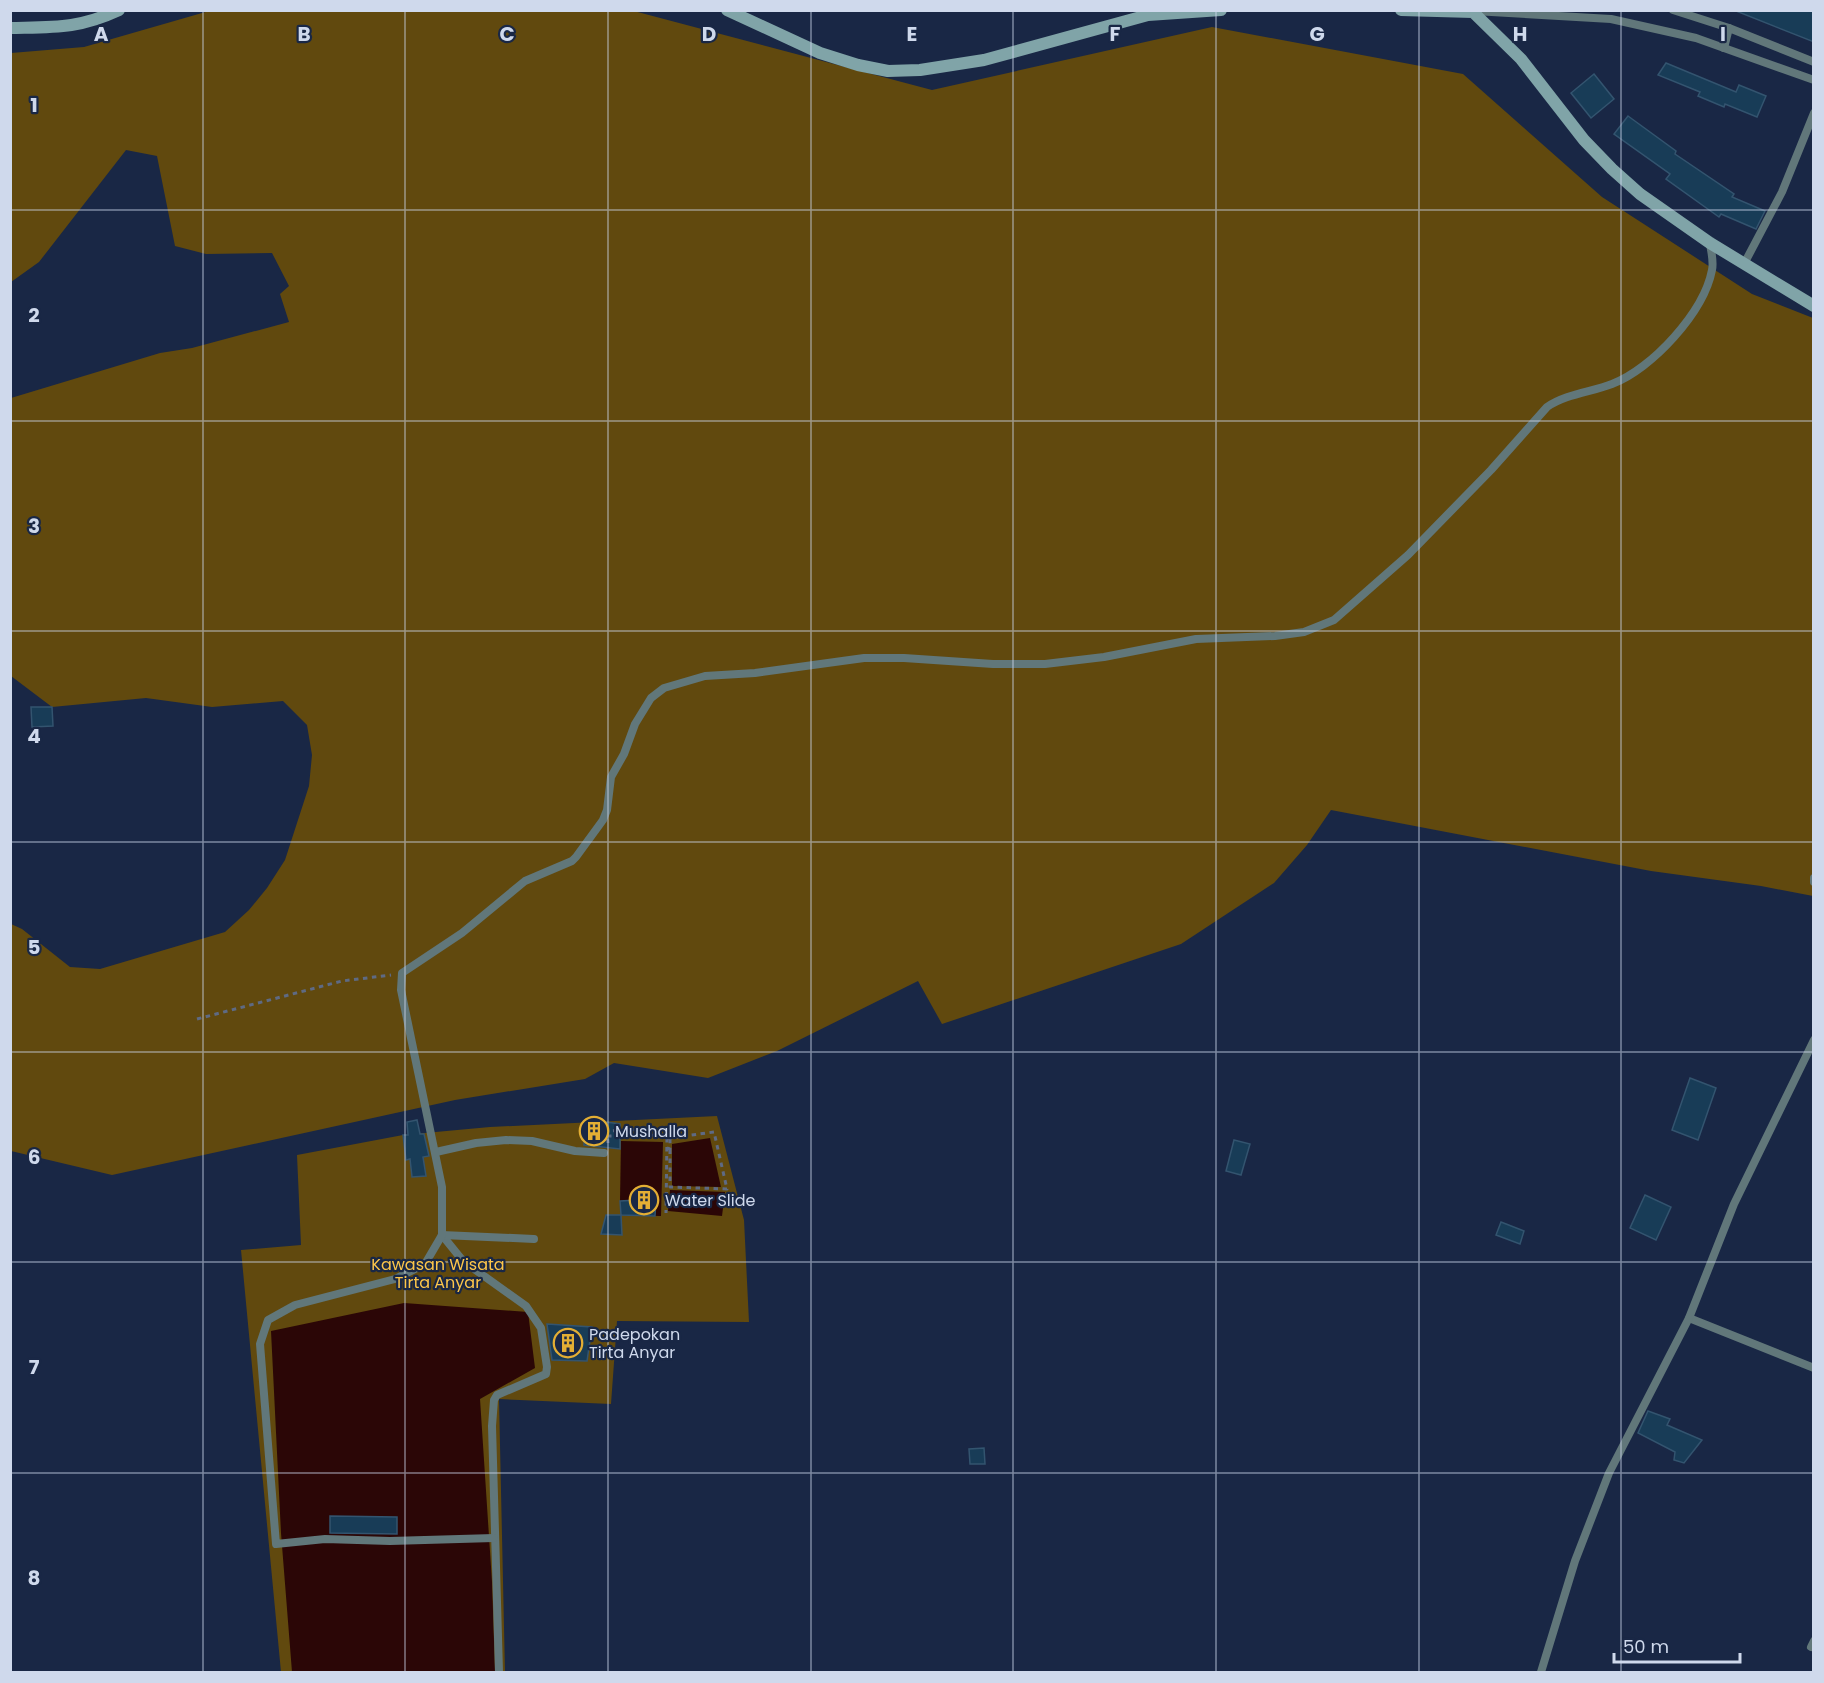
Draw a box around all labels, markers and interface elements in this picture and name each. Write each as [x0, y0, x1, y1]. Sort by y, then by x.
text: A [94, 20, 109, 48]
text: B [297, 20, 311, 48]
text: C [499, 20, 515, 48]
text: D [702, 20, 716, 48]
text: E [907, 20, 917, 48]
text: F [1110, 20, 1121, 48]
text: G [1309, 20, 1325, 48]
text: H [1513, 20, 1527, 48]
text: I [1720, 20, 1726, 48]
text: 1 [30, 91, 38, 119]
text: 2 [28, 301, 40, 329]
text: 3 [28, 512, 40, 540]
text: 4 [27, 722, 41, 750]
text: 5 [28, 933, 41, 961]
building icon: Mushalla [578, 1115, 610, 1147]
place label: Mushalla [615, 1120, 687, 1143]
text: 6 [28, 1143, 40, 1171]
building icon: Water Slide [628, 1184, 660, 1216]
place label: Water Slide [665, 1189, 755, 1212]
park label: Kawasan Wisata Tirta Anyar [371, 1253, 505, 1294]
place label: Padepokan Tirta Anyar [589, 1323, 680, 1364]
building icon: Padepokan Tirta Anyar [552, 1327, 584, 1359]
text: 7 [29, 1353, 40, 1381]
text: 8 [28, 1564, 40, 1592]
scale bar [1614, 1626, 1740, 1664]
text: 50 m [1623, 1634, 1669, 1659]

